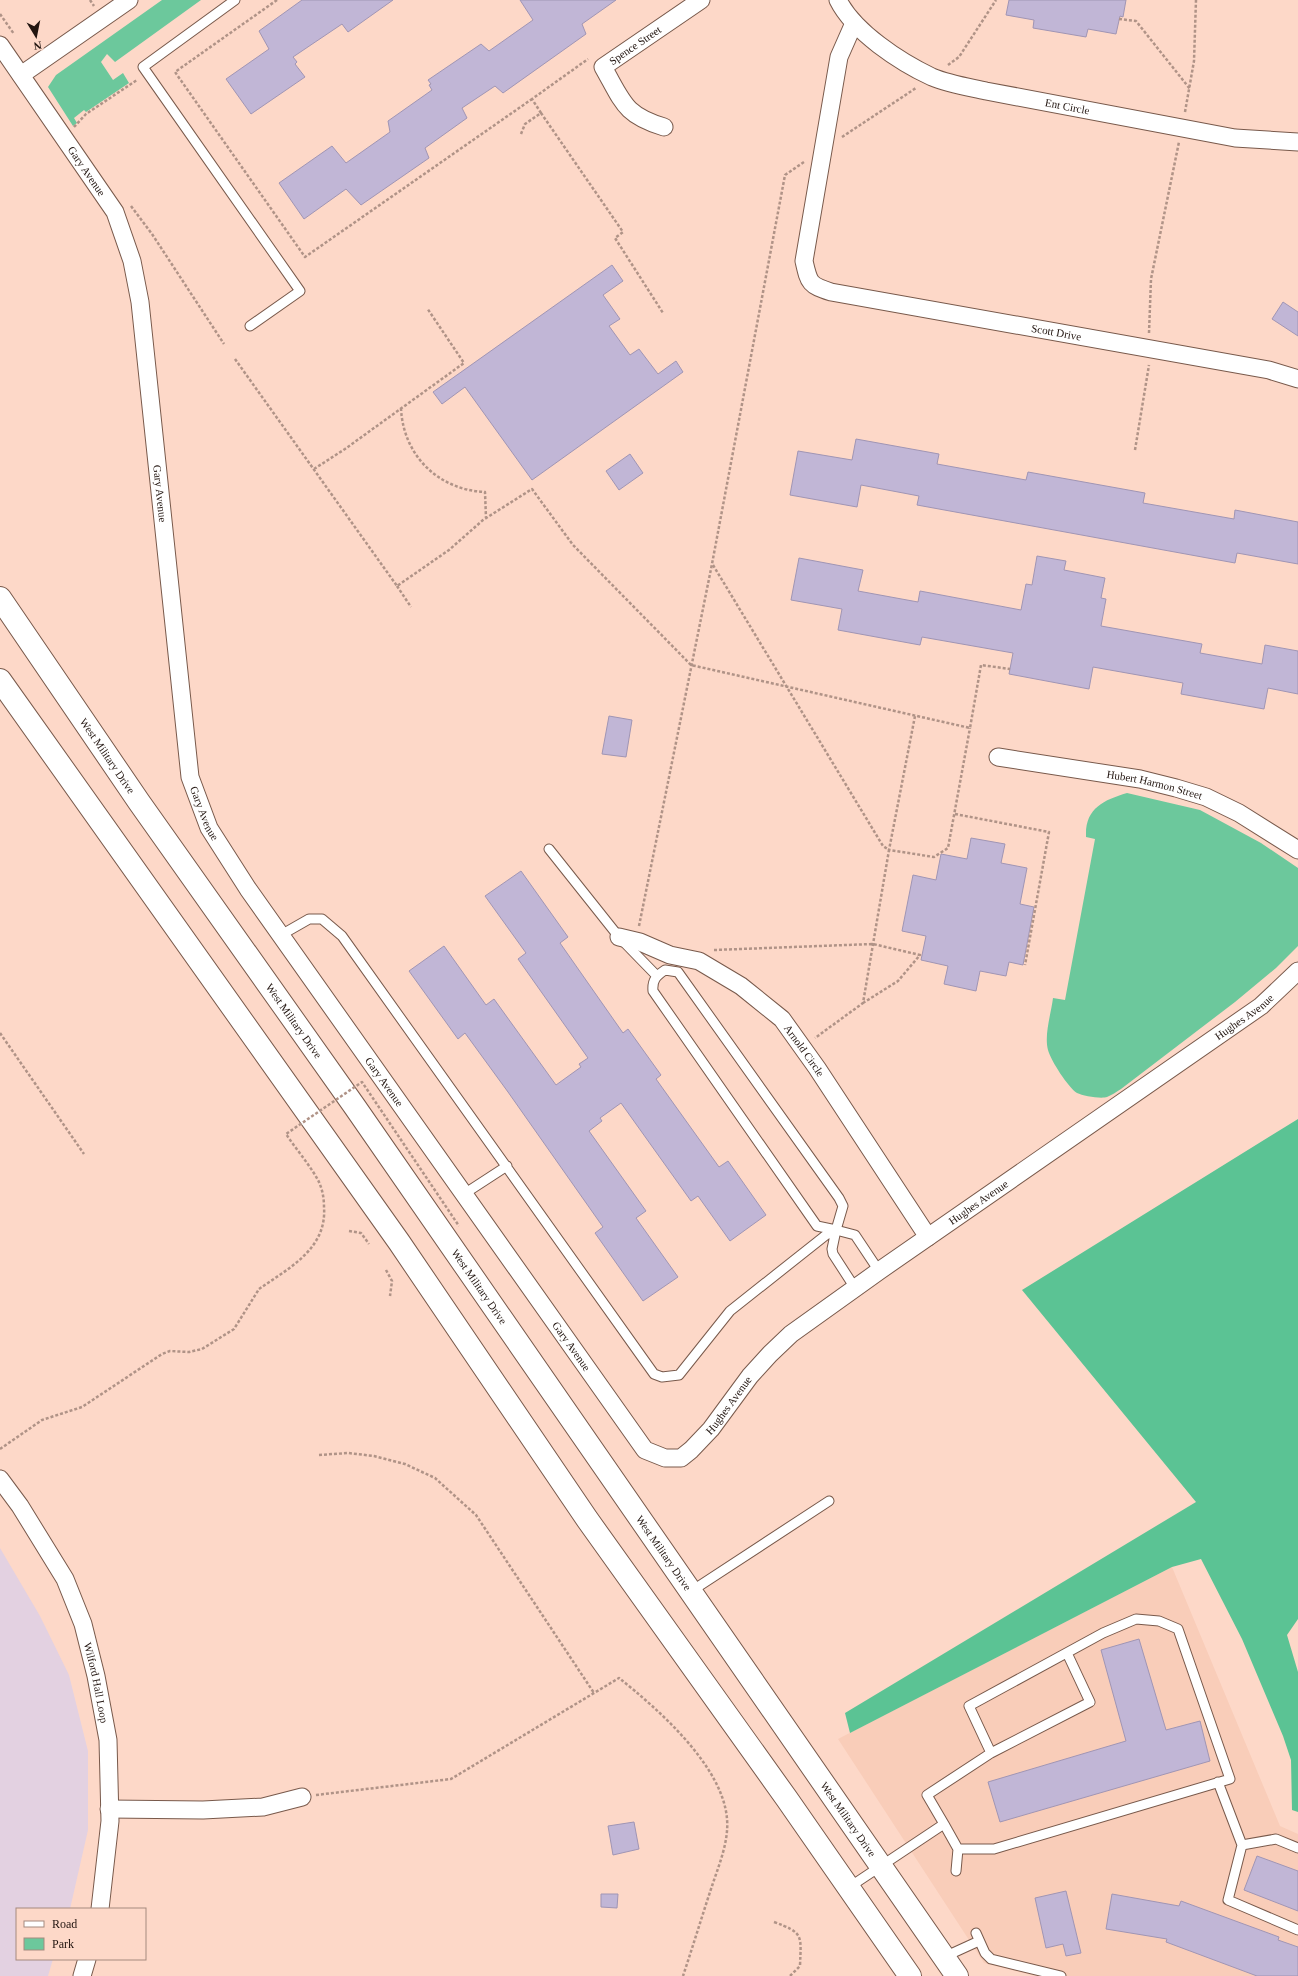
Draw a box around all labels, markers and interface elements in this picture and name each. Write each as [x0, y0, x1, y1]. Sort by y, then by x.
north arrow [16, 16, 56, 56]
street label: Spence Street [607, 23, 663, 67]
text: N [33, 39, 43, 52]
street label: Ent Circle [1044, 96, 1091, 116]
street label: Gary Avenue [66, 144, 108, 198]
street label: Scott Drive [1030, 322, 1082, 342]
street label: Gary Avenue [151, 464, 169, 523]
street label: West Military Drive [78, 716, 137, 796]
street label: Hubert Harmon Street [1106, 768, 1204, 802]
street label: Gary Avenue [188, 784, 221, 843]
street label: West Military Drive [264, 981, 324, 1060]
street label: Hughes Avenue [1213, 992, 1276, 1042]
street label: Arnold Circle [782, 1022, 827, 1079]
street label: Gary Avenue [363, 1055, 406, 1109]
street label: Hughes Avenue [946, 1177, 1010, 1227]
street label: West Military Drive [449, 1247, 510, 1326]
street label: Gary Avenue [550, 1319, 593, 1373]
street label: Hughes Avenue [703, 1374, 754, 1437]
street label: West Military Drive [634, 1513, 694, 1593]
street label: Wilford Hall Loop [82, 1641, 111, 1724]
street label: West Military Drive [818, 1779, 879, 1859]
legend [16, 1908, 146, 1960]
text: Road [52, 1917, 77, 1931]
text: Park [52, 1937, 74, 1951]

